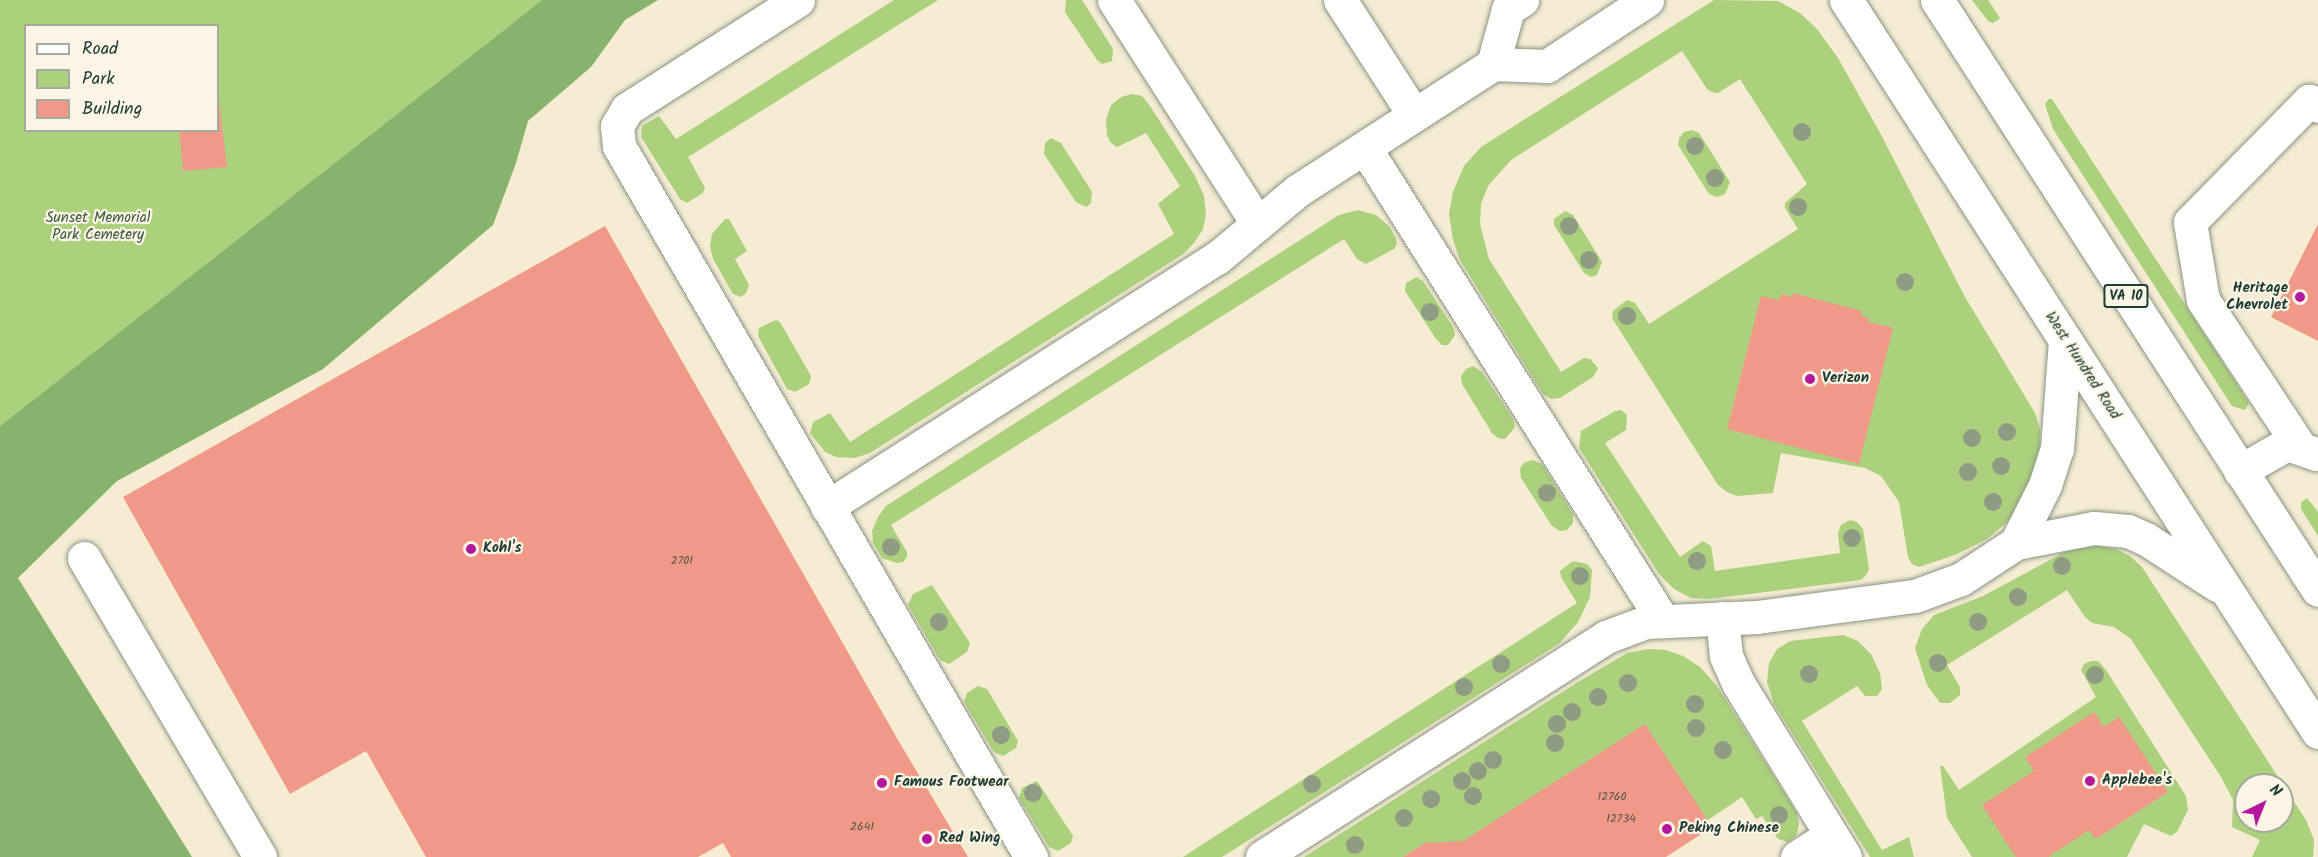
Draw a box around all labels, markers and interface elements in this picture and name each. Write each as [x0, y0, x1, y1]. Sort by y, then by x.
legend [24, 24, 219, 132]
text: Road [82, 35, 118, 64]
text: Park [82, 65, 115, 94]
text: Building [82, 95, 142, 124]
park label: Sunset Memorial Park Cemetery [46, 209, 150, 244]
place label: Heritage Chevrolet [2226, 279, 2288, 314]
road number: VA 10 [2102, 285, 2150, 307]
marker: Heritage Chevrolet [2293, 290, 2307, 304]
street label: West Hundred Road [2040, 309, 2124, 423]
place label: Verizon [1822, 370, 1869, 388]
marker: Verizon [1803, 372, 1817, 386]
place label: Kohl's [483, 540, 522, 558]
marker: Kohl's [464, 542, 478, 556]
house number: 2701 [671, 554, 693, 568]
place label: Applebee's [2102, 772, 2172, 790]
north arrow [2234, 773, 2294, 833]
place label: Famous Footwear [894, 774, 1009, 792]
marker: Applebee's [2083, 774, 2097, 788]
marker: Famous Footwear [875, 776, 889, 790]
text: N [2263, 778, 2287, 804]
house number: 12760 [1598, 790, 1626, 804]
house number: 12734 [1606, 812, 1636, 826]
house number: 2641 [850, 820, 874, 834]
place label: Peking Chinese [1679, 820, 1779, 838]
marker: Peking Chinese [1660, 822, 1674, 836]
place label: Red Wing [939, 830, 1000, 848]
marker: Red Wing [920, 832, 934, 846]

